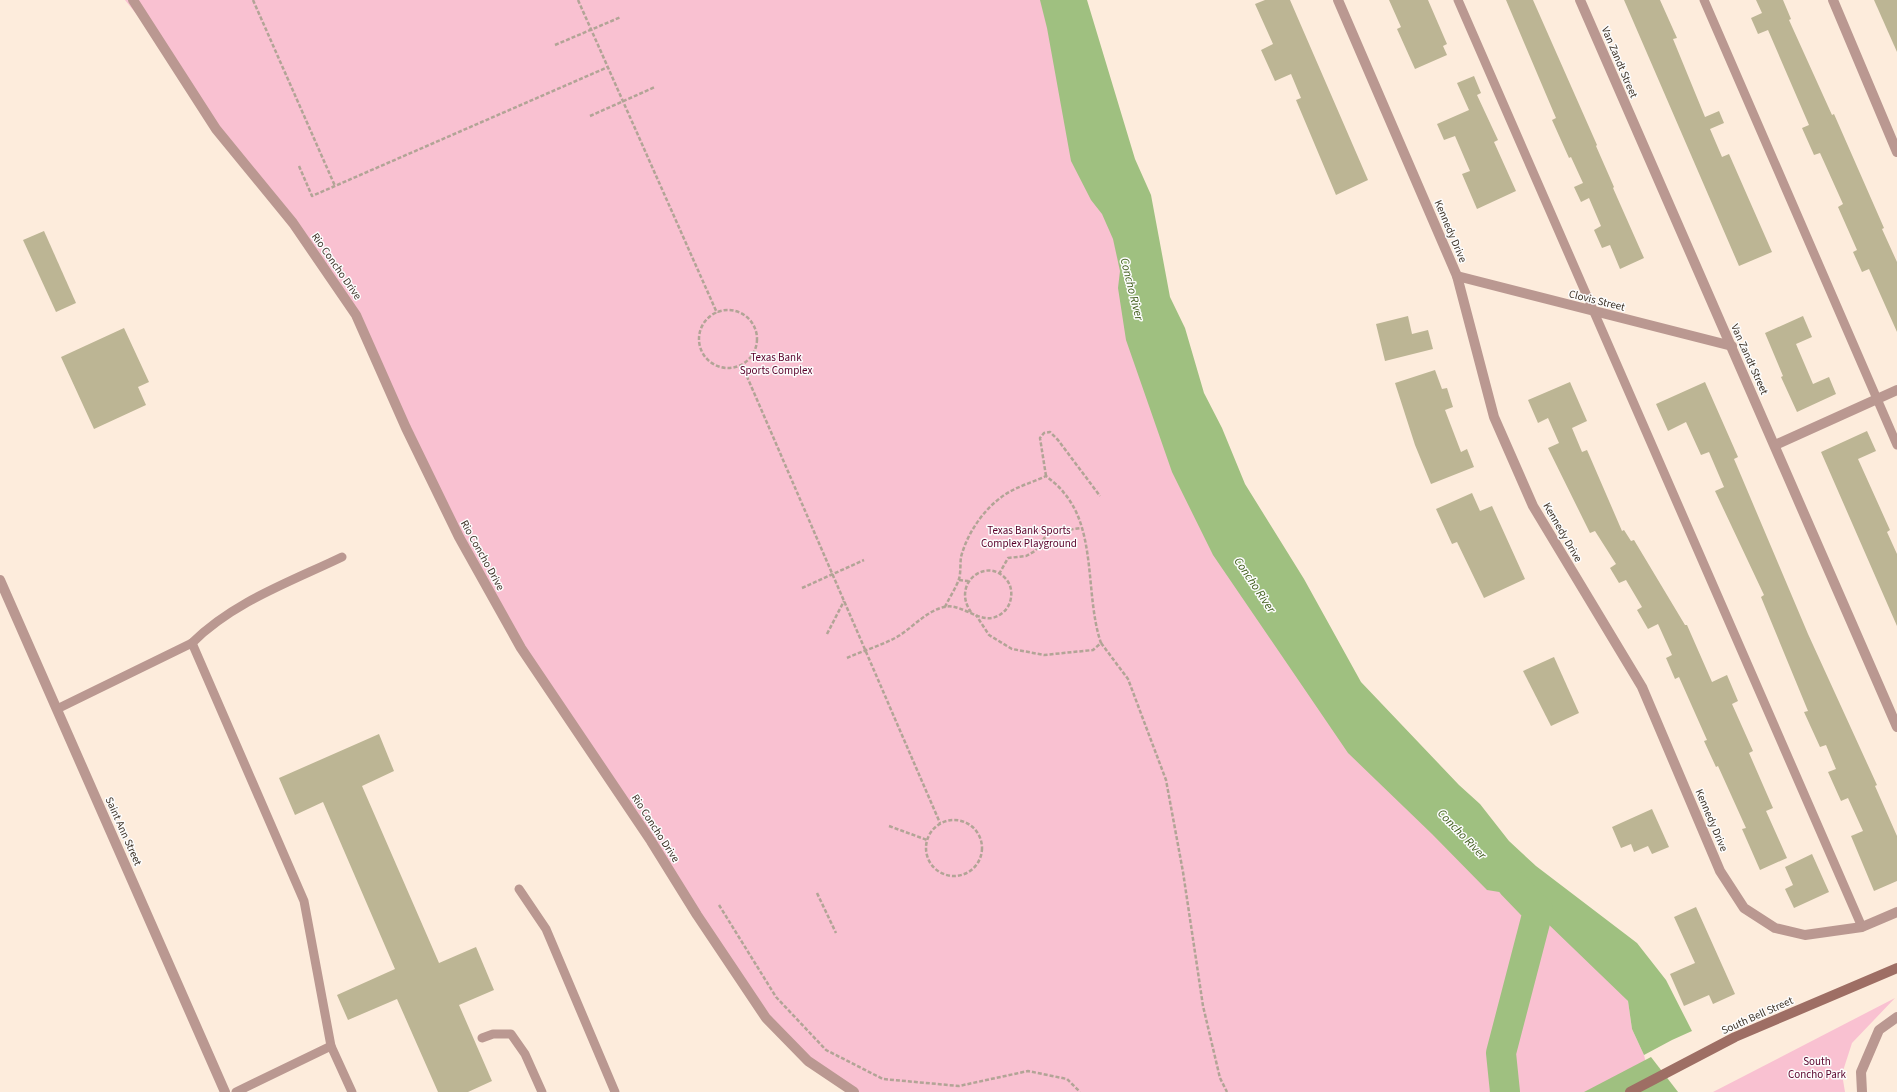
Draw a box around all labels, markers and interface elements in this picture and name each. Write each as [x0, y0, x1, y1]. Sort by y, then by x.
street label: Van Zandt Street [1598, 24, 1641, 100]
street label: Kennedy Drive [1431, 198, 1471, 265]
street label: Rio Concho Drive [308, 230, 366, 303]
water label: Concho River [1116, 256, 1148, 323]
street label: Clovis Street [1567, 286, 1627, 315]
street label: Van Zandt Street [1727, 321, 1772, 397]
park label: Texas Bank Sports Complex [740, 350, 812, 378]
street label: Kennedy Drive [1539, 500, 1586, 565]
street label: Rio Concho Drive [457, 517, 508, 594]
park label: Texas Bank Sports Complex Playground [981, 523, 1077, 551]
water label: Concho River [1230, 554, 1280, 617]
street label: Kennedy Drive [1692, 787, 1732, 854]
street label: Rio Concho Drive [628, 791, 684, 866]
street label: Saint Ann Street [102, 794, 146, 868]
water label: Concho River [1433, 805, 1491, 864]
street label: South Bell Street [1719, 993, 1796, 1038]
park label: South Concho Park [1788, 1054, 1847, 1082]

